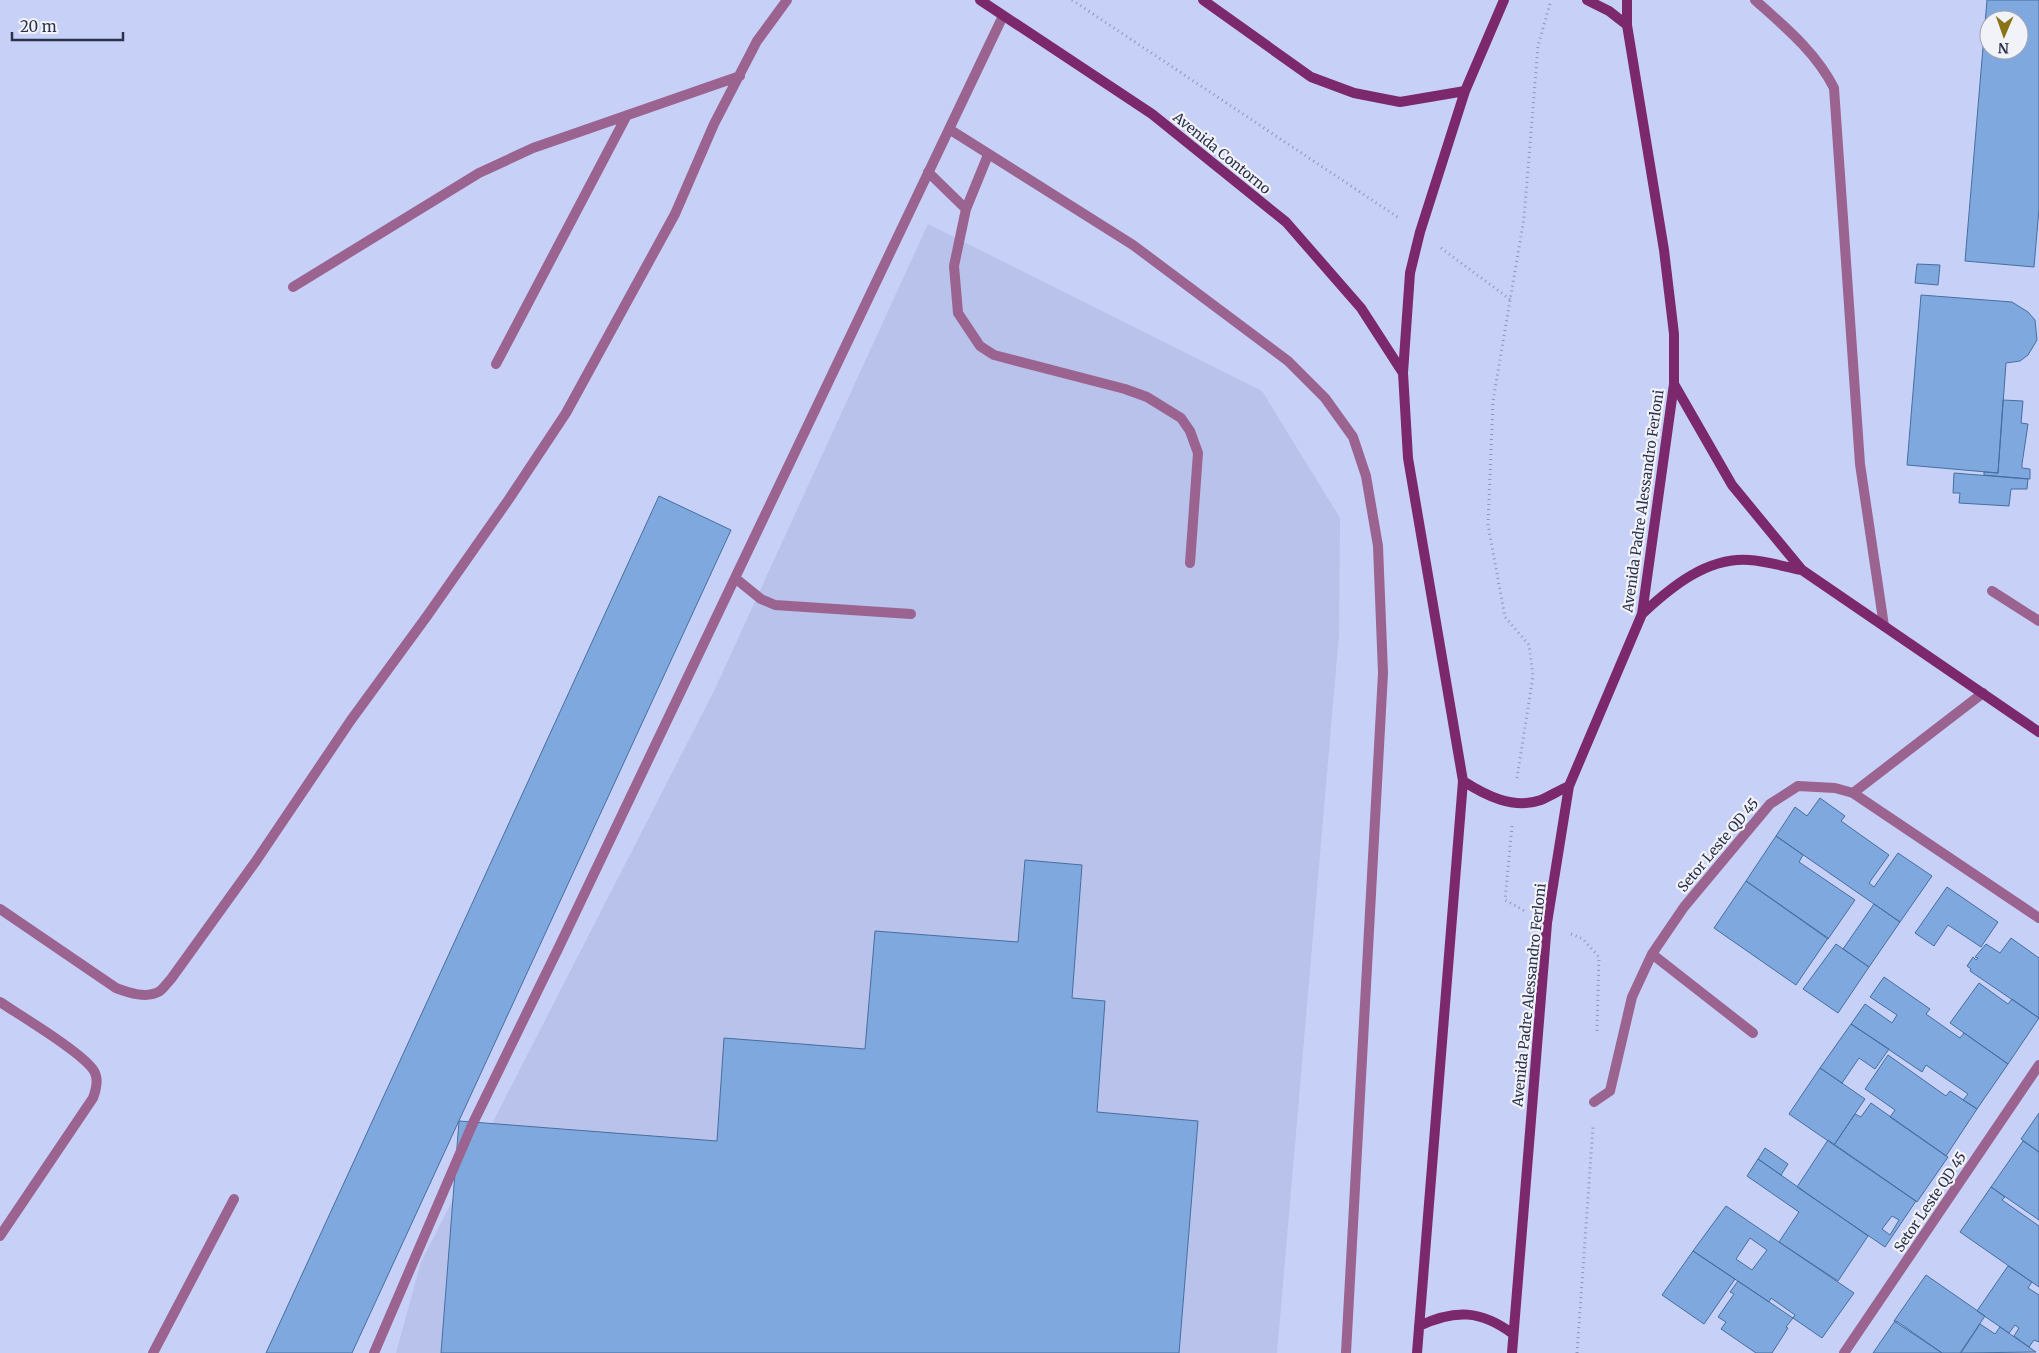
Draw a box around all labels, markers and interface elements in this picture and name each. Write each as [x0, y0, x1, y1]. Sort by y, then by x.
scale bar [12, 10, 124, 42]
north arrow [1979, 10, 2029, 60]
text: 20 m [20, 17, 57, 36]
text: N [1998, 39, 2009, 57]
street label: Avenida Contorno [1169, 107, 1274, 198]
street label: Avenida Padre Alessandro Ferloni [1618, 388, 1668, 614]
street label: Setor Leste QD 45 [1673, 794, 1763, 896]
street label: Avenida Padre Alessandro Ferloni [1508, 882, 1550, 1109]
street label: Setor Leste QD 45 [1890, 1148, 1970, 1256]

